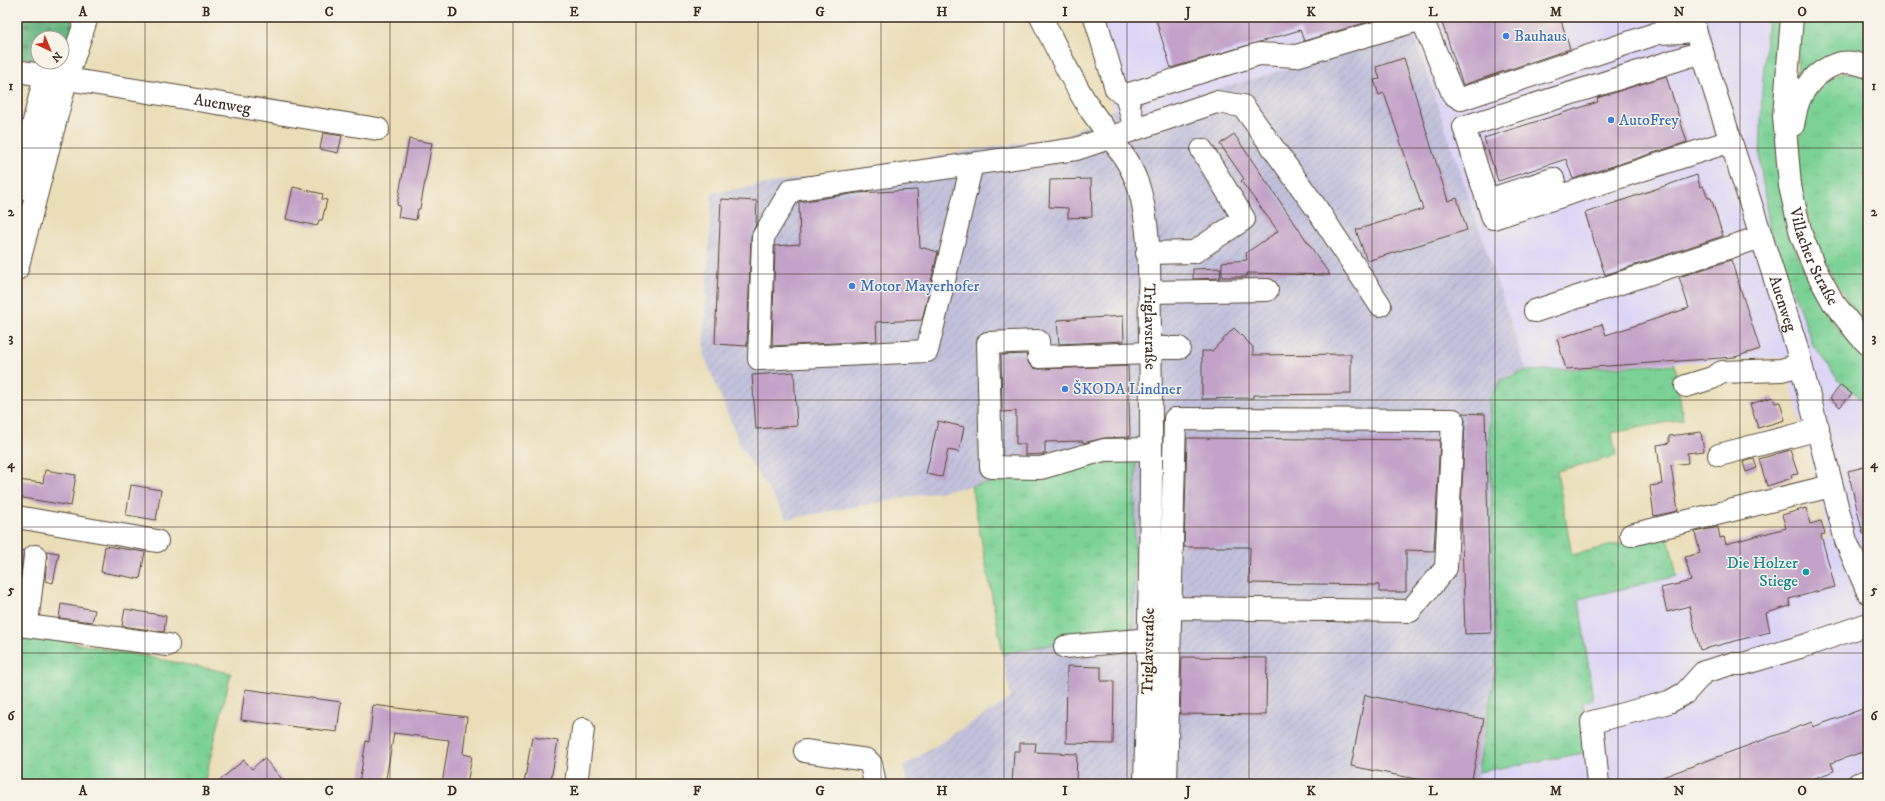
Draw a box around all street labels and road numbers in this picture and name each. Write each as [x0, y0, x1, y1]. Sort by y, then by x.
street label: Auenweg [192, 90, 253, 118]
street label: Villacher Straße [1785, 204, 1843, 309]
street label: Auenweg [1764, 273, 1801, 334]
street label: Triglavstraße [1139, 283, 1161, 370]
street label: Triglavstraße [1137, 607, 1159, 694]

